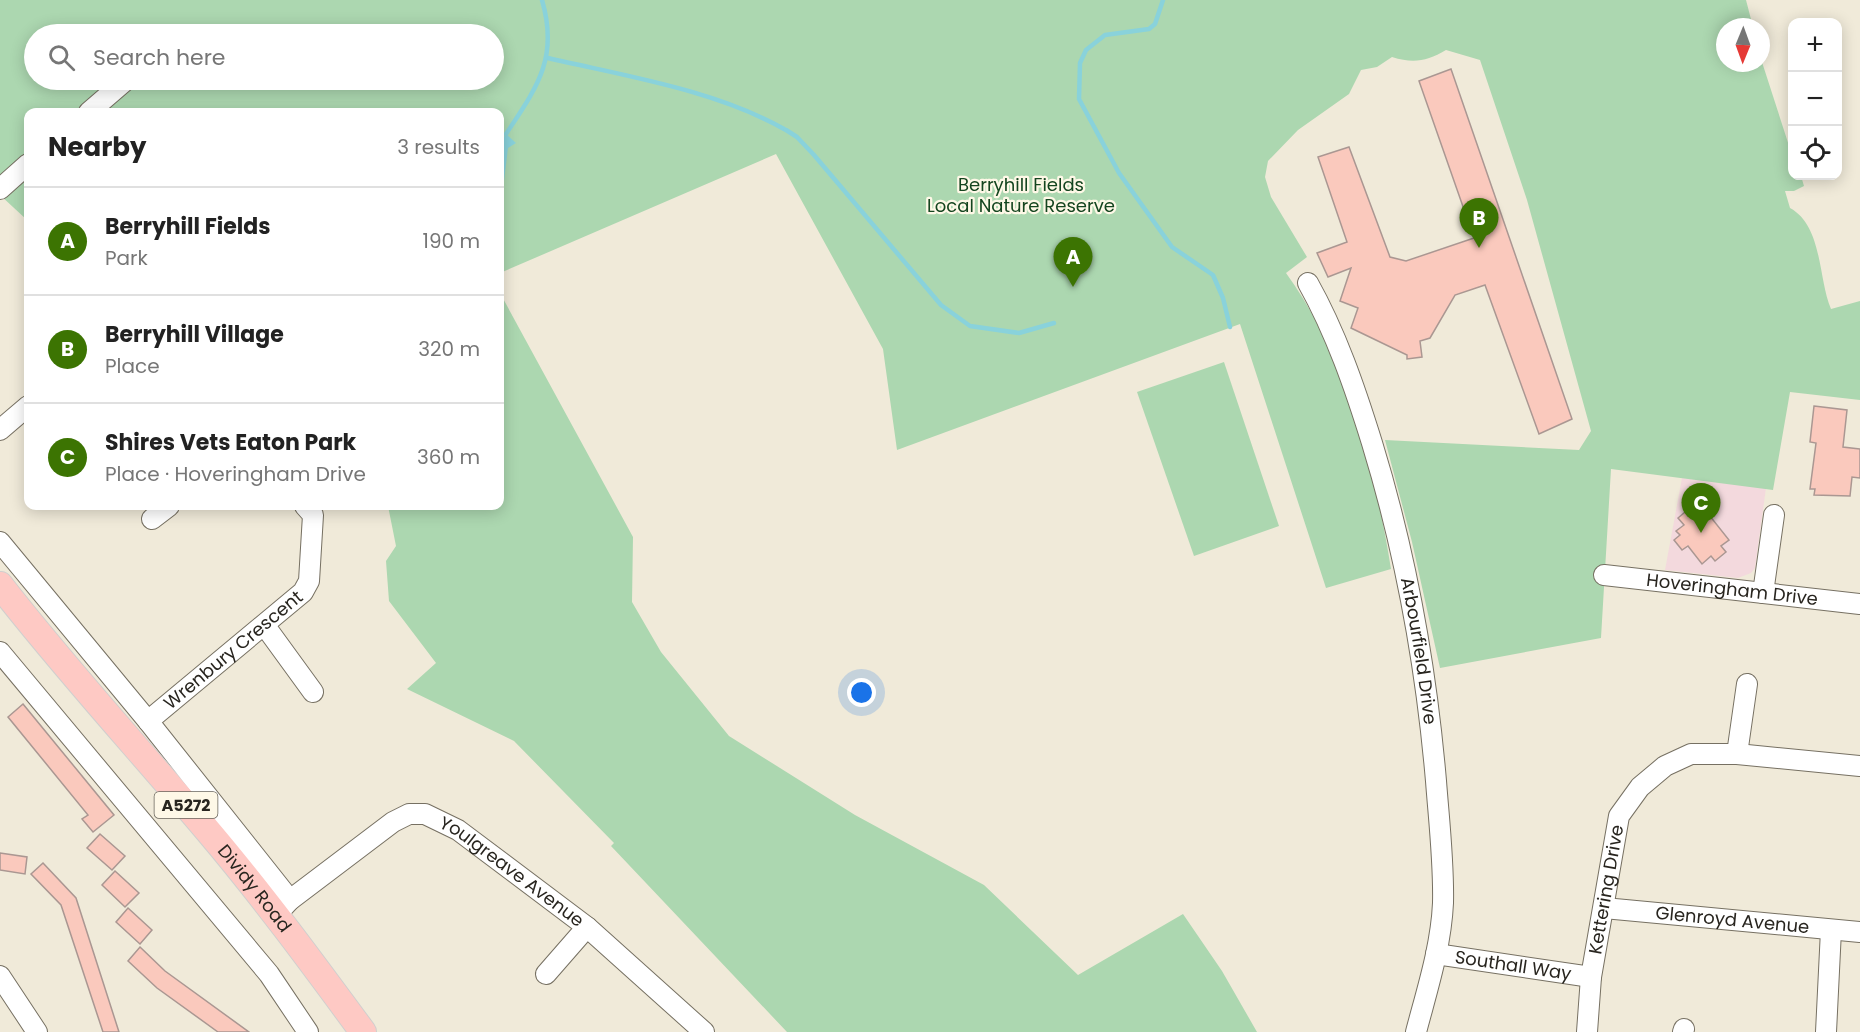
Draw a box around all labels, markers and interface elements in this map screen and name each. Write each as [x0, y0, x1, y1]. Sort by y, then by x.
north arrow [1716, 18, 1770, 72]
map controls [1788, 18, 1842, 180]
button: + [1788, 18, 1842, 72]
search box [24, 24, 504, 90]
icon: search [45, 41, 78, 74]
text: Search here [93, 42, 226, 73]
button: − [1788, 72, 1842, 126]
button: locate [1788, 126, 1842, 180]
text: Nearby [48, 129, 146, 165]
text: 3 results [397, 133, 480, 161]
park label: Berryhill Fields Local Nature Reserve [927, 172, 1115, 218]
pin: B [1460, 198, 1498, 248]
text: Berryhill Fields [105, 211, 271, 242]
text: A [60, 227, 75, 255]
text: 190 m [423, 227, 480, 255]
pin: A [1054, 238, 1092, 287]
text: Park [105, 244, 148, 272]
text: Berryhill Village [105, 319, 284, 350]
text: B [61, 335, 74, 363]
text: 320 m [418, 335, 480, 363]
text: Place [105, 352, 160, 380]
text: Shires Vets Eaton Park [105, 427, 356, 458]
text: C [60, 443, 75, 471]
text: 360 m [417, 443, 480, 471]
text: Place · Hoveringham Drive [105, 460, 366, 488]
pin: C [1682, 484, 1720, 533]
street label: Hoveringham Drive [1645, 567, 1819, 611]
street label: Arbourfield Drive [1395, 575, 1443, 726]
street label: Wrenbury Crescent [158, 584, 308, 715]
your location [847, 678, 876, 707]
road number: A5272 [154, 792, 218, 818]
street label: Youlgreave Avenue [435, 810, 589, 933]
street label: Kettering Drive [1582, 823, 1629, 956]
street label: Dividy Road [212, 839, 297, 937]
street label: Glenroyd Avenue [1655, 900, 1810, 939]
street label: Southall Way [1453, 944, 1573, 986]

